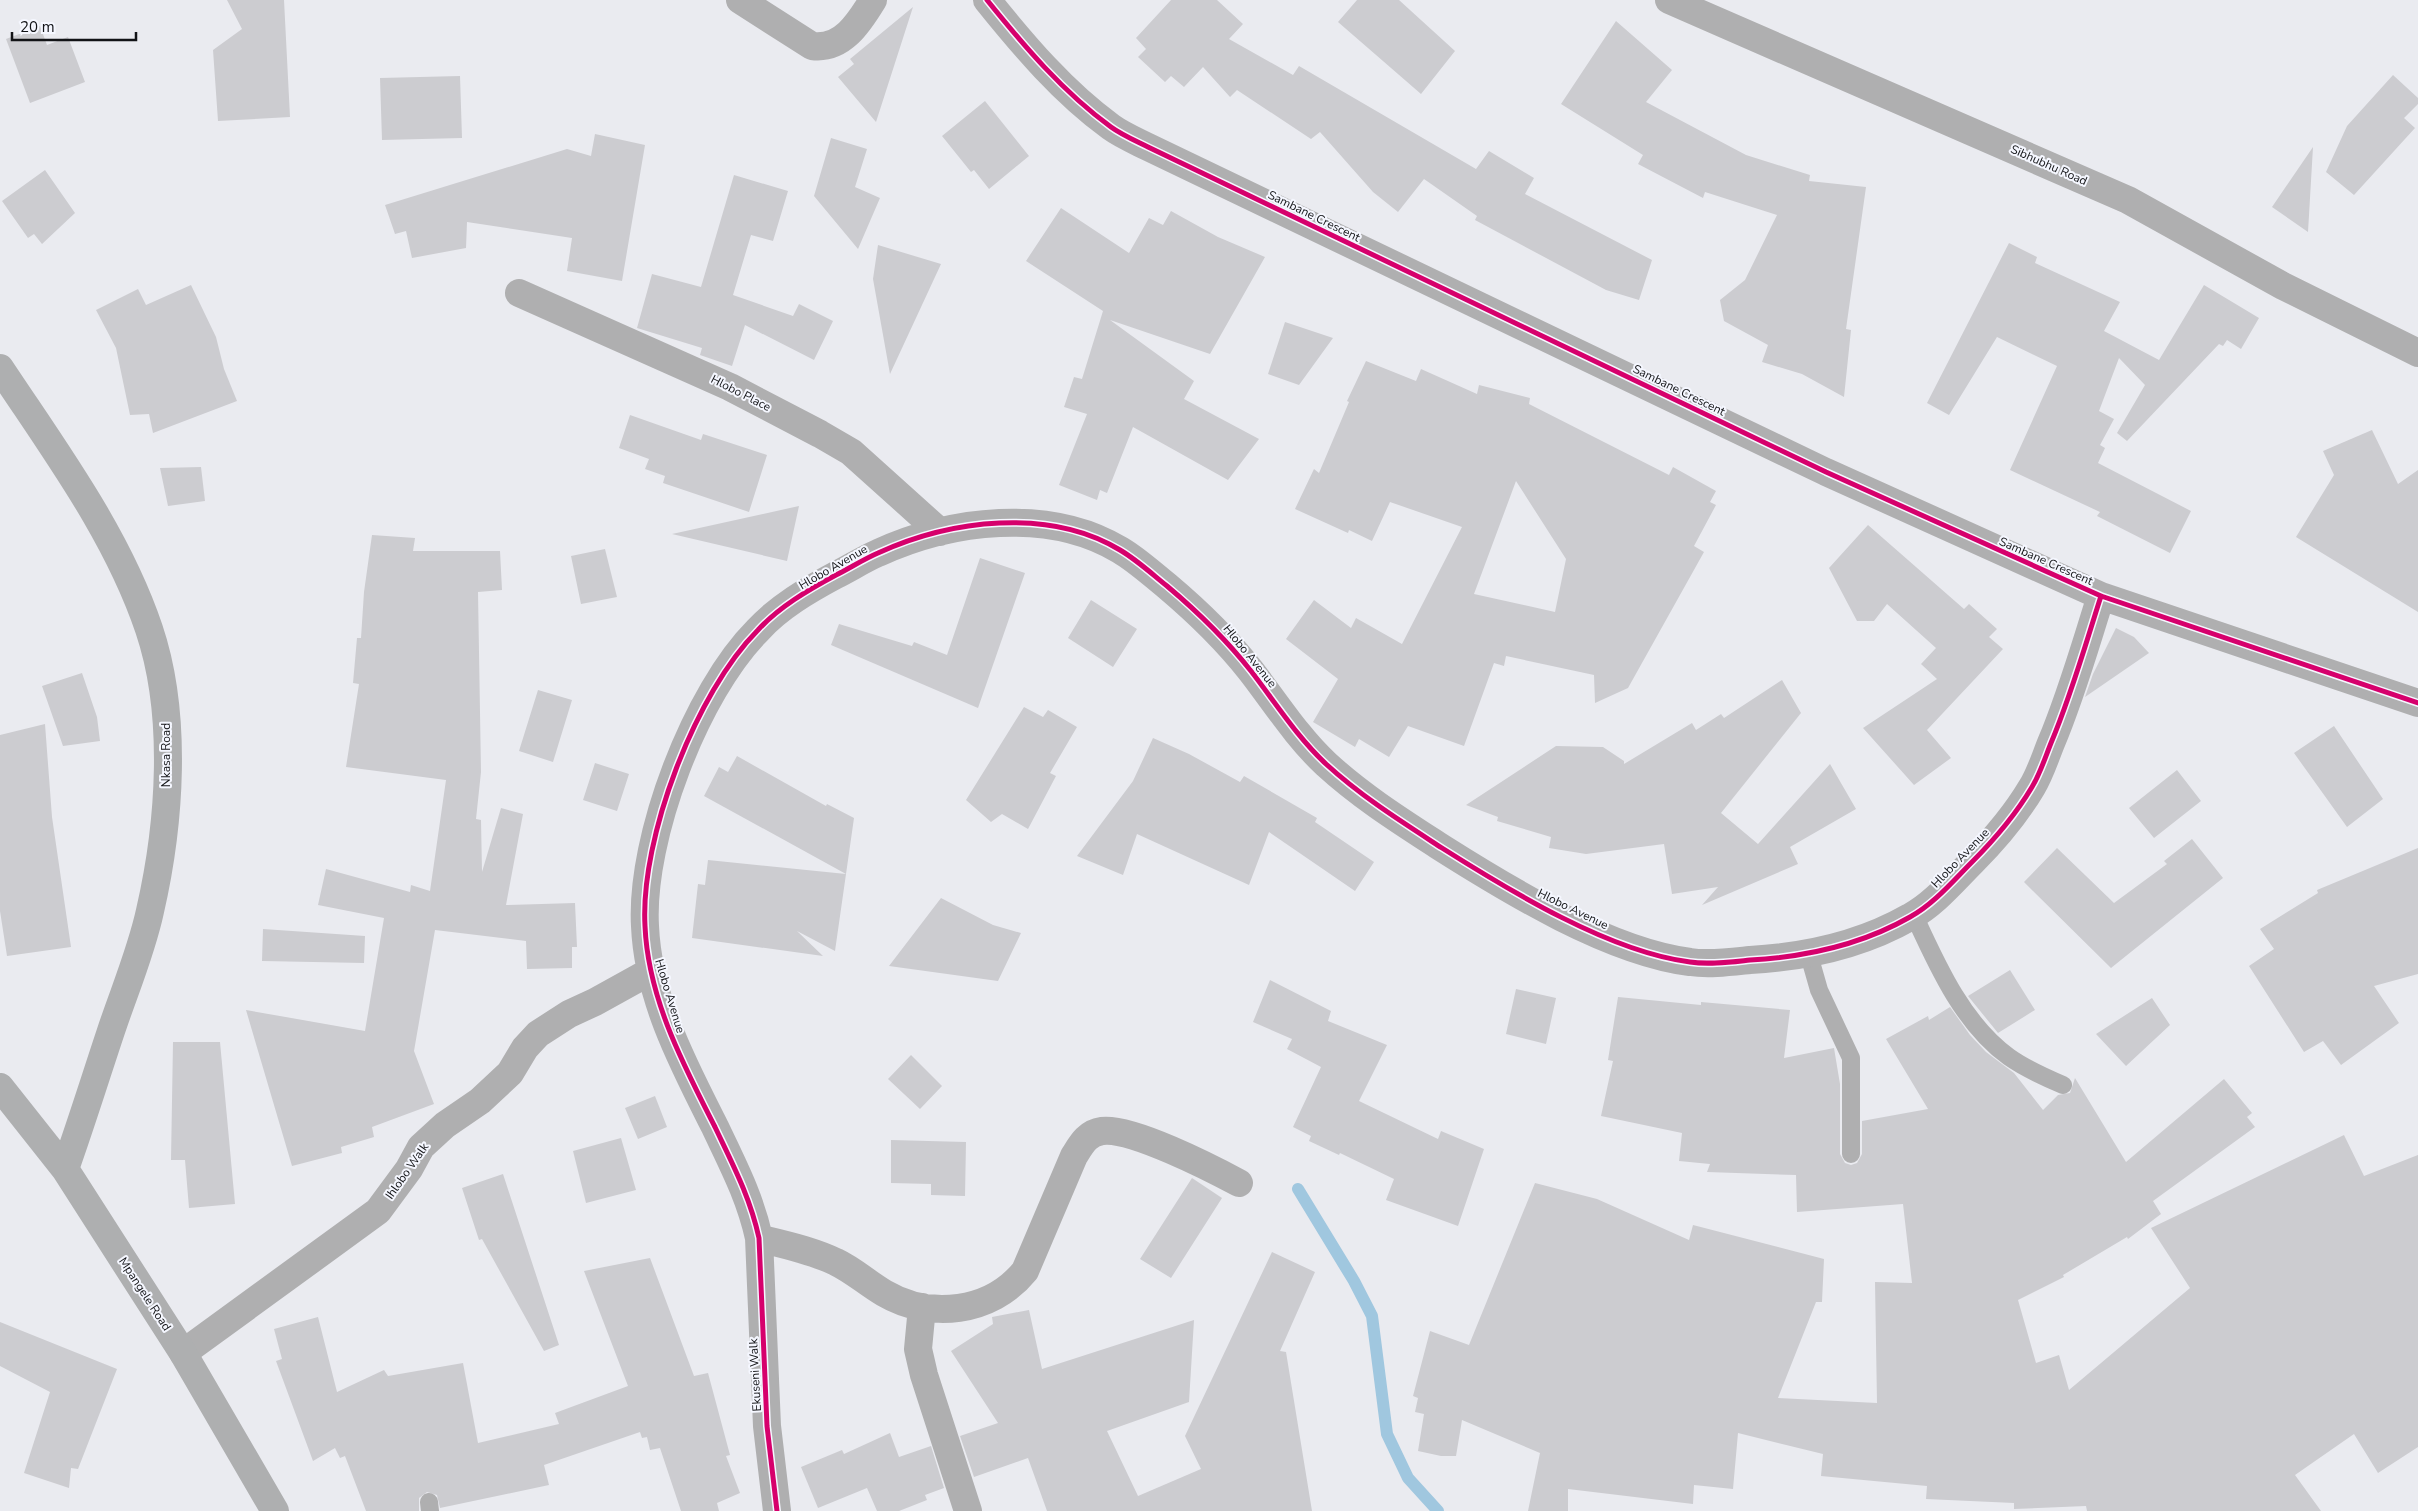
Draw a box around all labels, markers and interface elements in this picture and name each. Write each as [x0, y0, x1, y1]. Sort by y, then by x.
scale bar [12, 10, 136, 42]
text: 20 m [20, 17, 55, 37]
street label: Sibhubhu Road [2008, 141, 2090, 189]
street label: Sambane Crescent [1265, 187, 1364, 246]
street label: Sambane Crescent [1630, 361, 1729, 420]
street label: Hlobo Place [708, 371, 774, 415]
street label: Sambane Crescent [1997, 533, 2096, 589]
street label: Hlobo Avenue [796, 541, 870, 593]
street label: Hlobo Avenue [1220, 621, 1280, 691]
street label: Nkasa Road [158, 723, 174, 787]
street label: Hlobo Avenue [1928, 825, 1992, 891]
street label: Hlobo Avenue [1535, 885, 1611, 933]
street label: Hlobo Avenue [651, 957, 689, 1035]
street label: Ihlobo Walk [382, 1139, 433, 1202]
street label: Mpangele Road [115, 1254, 175, 1334]
street label: Ekuseni Walk [745, 1337, 765, 1412]

